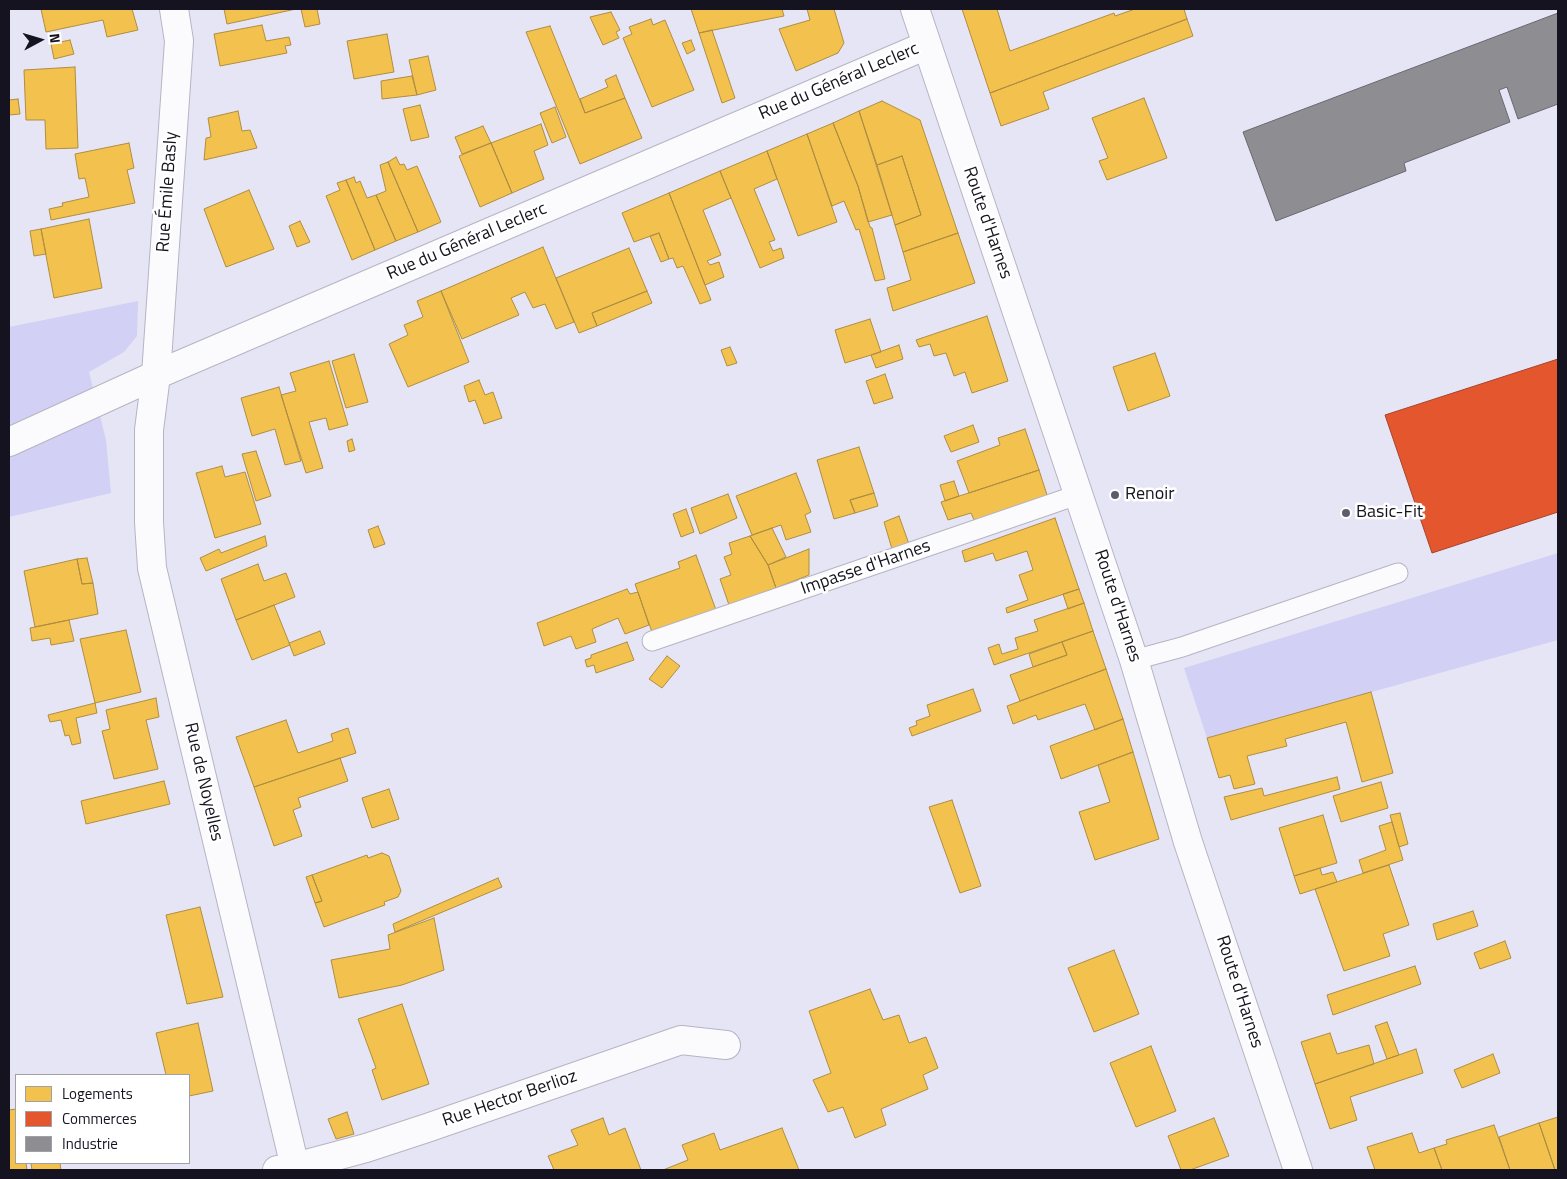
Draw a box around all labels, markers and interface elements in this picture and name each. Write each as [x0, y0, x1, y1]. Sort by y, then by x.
north arrow [15, 15, 65, 65]
text: N [44, 32, 66, 44]
street label: Rue du Général Leclerc [756, 39, 922, 125]
street label: Rue Émile Basly [153, 131, 183, 253]
street label: Route d'Harnes [958, 164, 1016, 282]
street label: Rue du Général Leclerc [384, 199, 550, 285]
place label: Renoir [1125, 484, 1174, 506]
marker: Renoir [1109, 489, 1121, 501]
place label: Basic-Fit [1356, 502, 1423, 524]
marker: Basic-Fit [1340, 507, 1352, 519]
street label: Impasse d'Harnes [798, 536, 934, 600]
street label: Route d'Harnes [1089, 547, 1145, 665]
street label: Rue de Noyelles [179, 721, 227, 843]
street label: Route d'Harnes [1211, 933, 1267, 1051]
street label: Rue Hector Berlioz [440, 1066, 580, 1132]
legend [15, 1074, 190, 1164]
text: Logements [62, 1082, 133, 1105]
text: Commerces [62, 1107, 137, 1130]
text: Industrie [62, 1132, 118, 1155]

